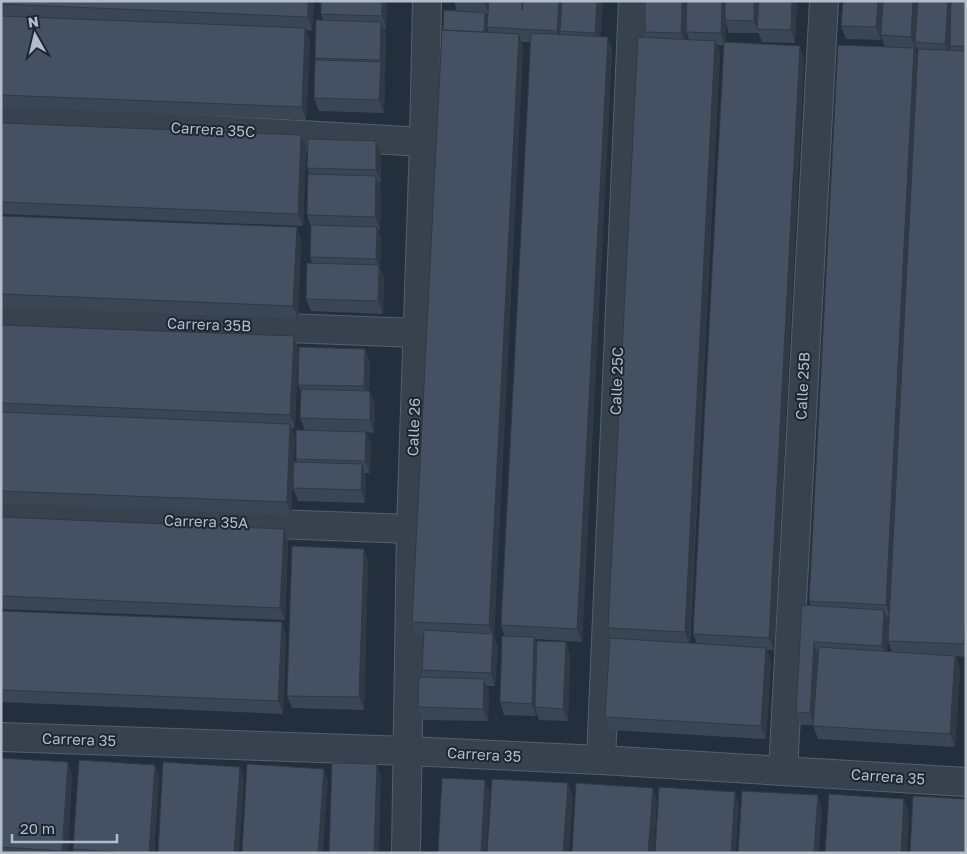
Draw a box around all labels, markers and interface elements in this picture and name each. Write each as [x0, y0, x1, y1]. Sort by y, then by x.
north arrow [10, 10, 60, 60]
text: N [27, 12, 40, 31]
street label: Carrera 35C [170, 118, 256, 140]
street label: Carrera 35B [167, 314, 252, 334]
street label: Calle 25C [606, 347, 626, 415]
street label: Calle 25B [791, 352, 813, 420]
street label: Calle 26 [403, 397, 423, 456]
street label: Carrera 35A [164, 511, 249, 531]
street label: Carrera 35 [42, 729, 116, 749]
street label: Carrera 35 [446, 743, 522, 765]
street label: Carrera 35 [850, 764, 926, 788]
scale bar [12, 812, 118, 844]
text: 20 m [20, 819, 55, 837]

